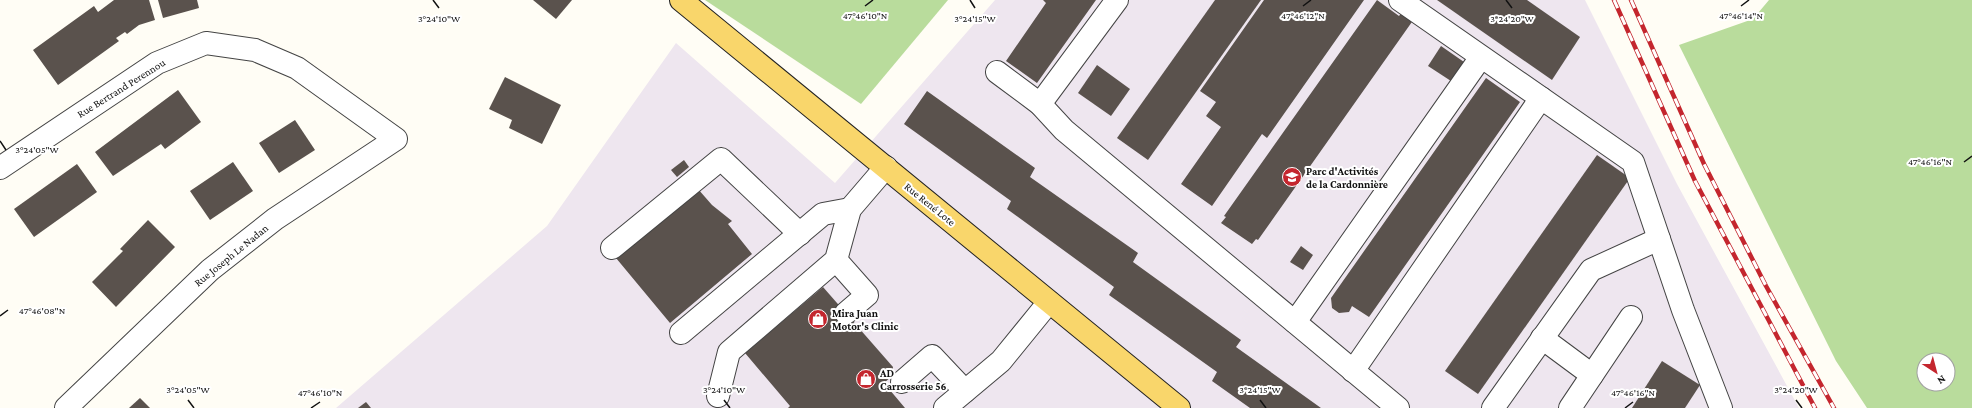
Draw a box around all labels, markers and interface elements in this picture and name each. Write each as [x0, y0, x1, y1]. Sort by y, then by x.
text: 47°46'10"N [843, 10, 888, 21]
text: 47°46'12"N [1281, 10, 1325, 21]
text: 47°46'14"N [1719, 10, 1763, 21]
text: 3°24'10"W [418, 13, 461, 24]
text: 3°24'15"W [954, 13, 996, 24]
text: 3°24'20"W [1490, 13, 1535, 24]
street label: Rue Bertrand Perennou [75, 56, 167, 120]
text: 3°24'05"W [15, 144, 59, 155]
text: 47°46'16"N [1908, 156, 1953, 167]
place label: Parc d'Activités de la Cardonnière [1306, 165, 1388, 190]
school or university icon: Parc d'Activités de la Cardonnière [1281, 166, 1303, 188]
street label: Rue René Lote [902, 180, 958, 228]
street label: Rue Joseph Le Nadan [192, 221, 271, 289]
text: 47°46'08"N [19, 305, 66, 316]
place label: Mira Juan Motor's Clinic [832, 307, 899, 332]
shop icon: Mira Juan Motor's Clinic [807, 308, 829, 330]
north arrow [1916, 352, 1956, 392]
place label: AD Carrosserie 56 [879, 367, 947, 392]
shop icon: AD Carrosserie 56 [855, 368, 877, 390]
text: N [1935, 373, 1948, 387]
text: 3°24'05"W [166, 384, 210, 395]
text: 3°24'10"W [703, 384, 746, 395]
text: 3°24'15"W [1239, 384, 1281, 395]
text: 3°24'20"W [1774, 384, 1819, 395]
text: 47°46'10"N [298, 387, 343, 398]
text: 47°46'16"N [1611, 387, 1656, 398]

